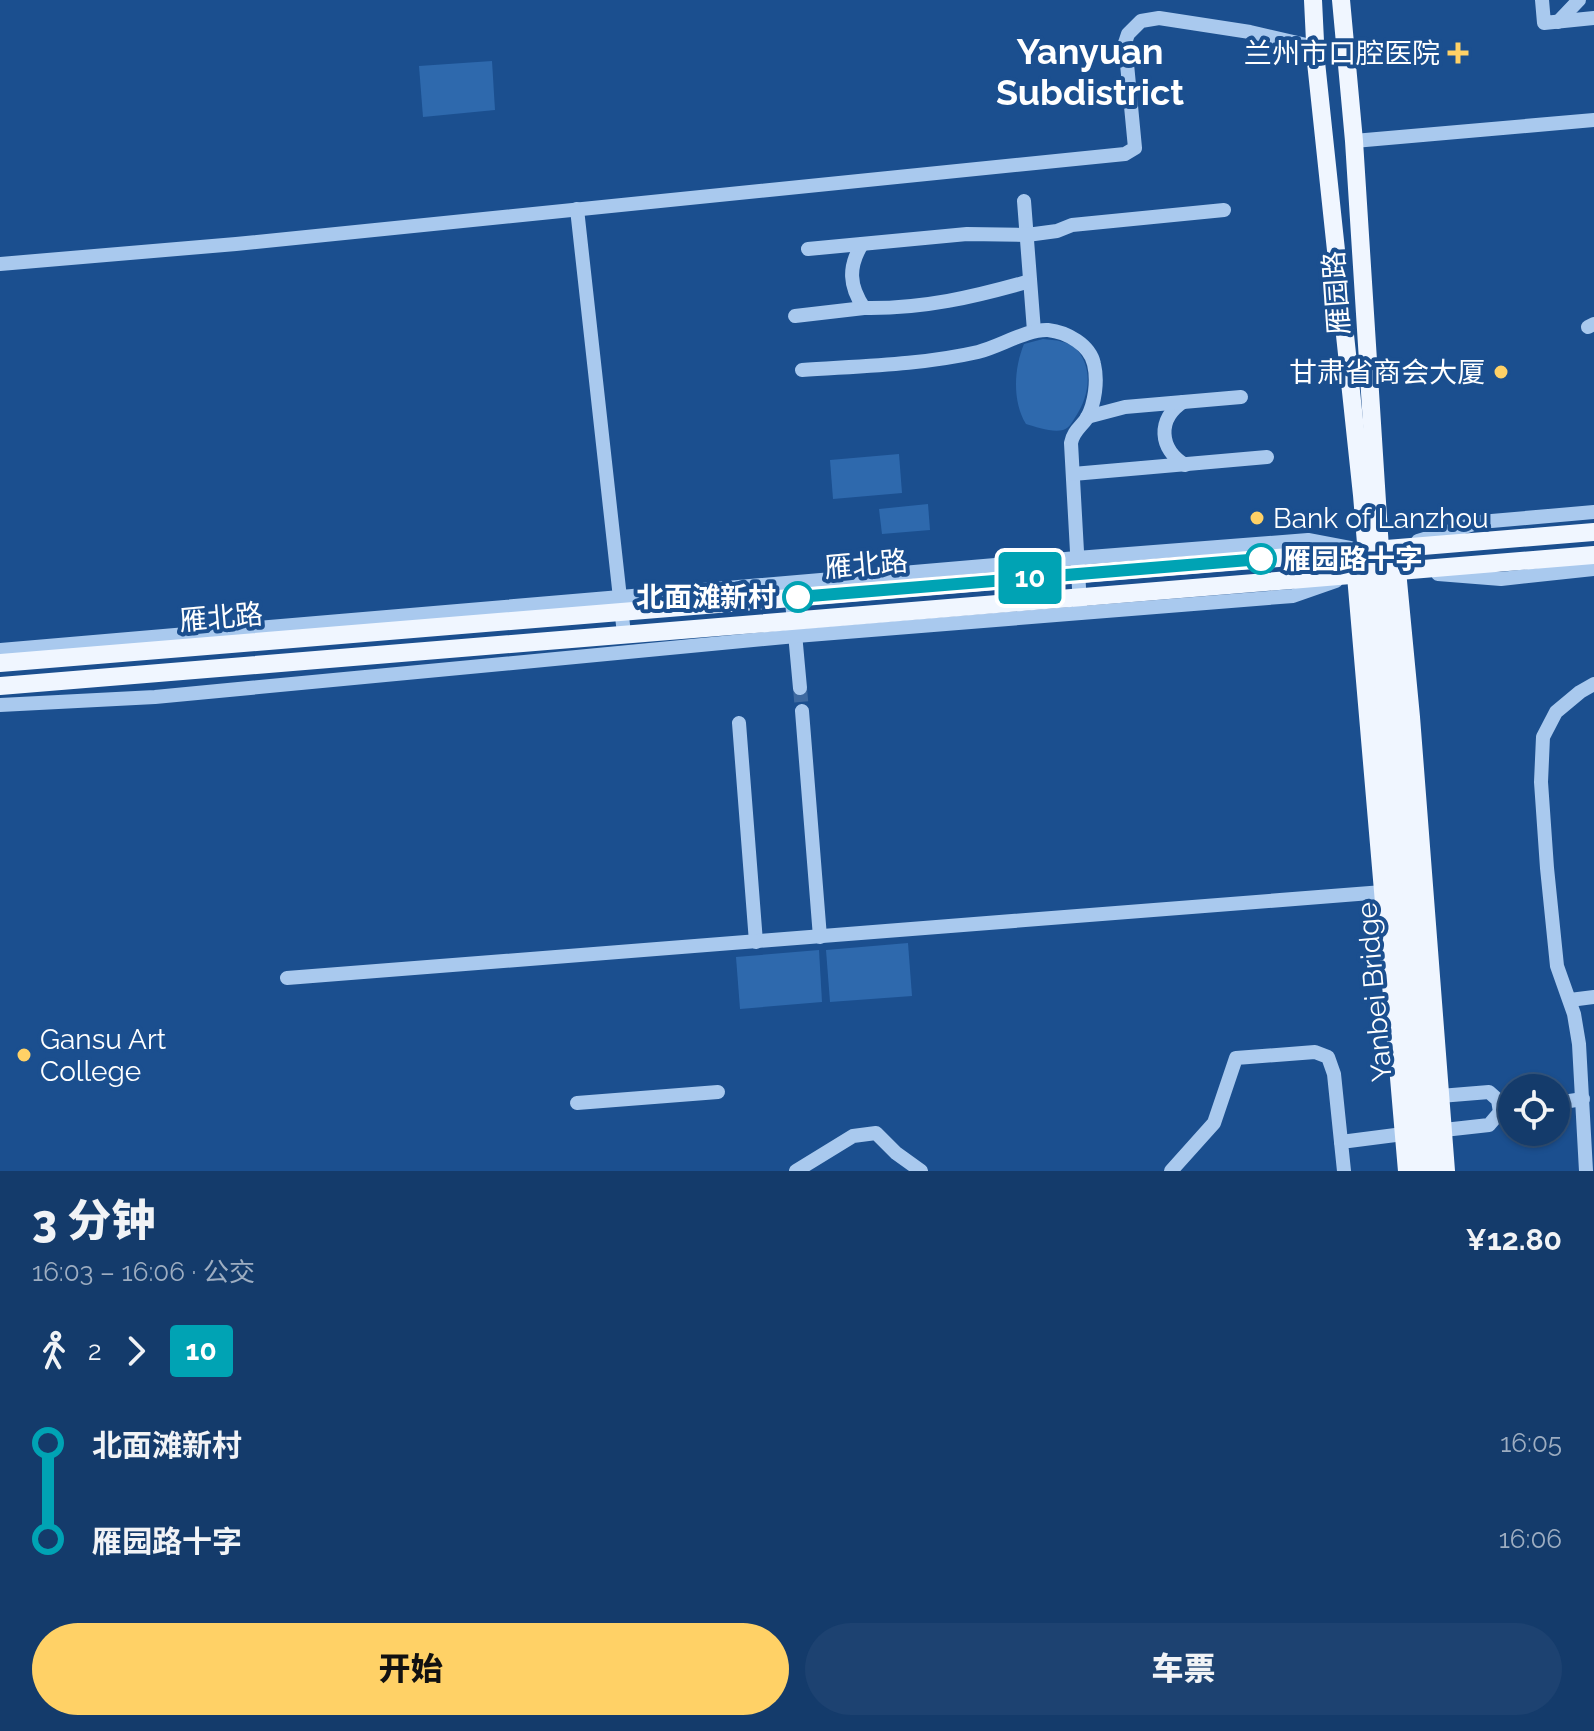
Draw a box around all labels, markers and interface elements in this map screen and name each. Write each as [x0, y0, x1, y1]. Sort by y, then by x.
district label: Yanyuan Subdistrict [996, 30, 1184, 113]
place label: 兰州市口腔医院 [1244, 37, 1440, 70]
marker: 兰州市口腔医院 [1447, 42, 1469, 64]
street label: 雁园路 [1317, 250, 1356, 336]
place label: 甘肃省商会大厦 [1289, 356, 1485, 389]
marker: 甘肃省商会大厦 [1492, 363, 1510, 381]
place label: Bank of Lanzhou [1273, 502, 1489, 535]
marker: Bank of Lanzhou [1248, 509, 1266, 527]
place label: 雁园路十字 [1283, 543, 1423, 576]
street label: 雁北路 [823, 544, 909, 585]
marker: 雁园路十字 [1246, 544, 1276, 574]
line badge: 10 [994, 552, 1066, 604]
text: 10 [1014, 561, 1046, 594]
place label: 北面滩新村 [636, 581, 776, 614]
marker: 北面滩新村 [783, 582, 813, 612]
street label: 雁北路 [178, 597, 264, 638]
street label: Yanbei Bridge [1350, 901, 1399, 1083]
place label: Gansu Art College [40, 1023, 167, 1088]
marker: Gansu Art College [15, 1046, 33, 1064]
map controls [1498, 1074, 1570, 1146]
button: locate [1498, 1074, 1570, 1146]
text: 3 分钟 [32, 1195, 155, 1246]
text: ¥12.80 [1466, 1222, 1562, 1257]
text: 16:03 – 16:06 · 公交 [32, 1257, 255, 1287]
icon: walk [32, 1329, 76, 1373]
icon: forward [114, 1329, 158, 1373]
text: 10 [186, 1334, 217, 1367]
text: 2 [88, 1336, 102, 1366]
text: 北面滩新村 [92, 1428, 242, 1463]
text: 16:05 [1500, 1428, 1562, 1458]
text: 雁园路十字 [92, 1524, 242, 1559]
text: 16:06 [1499, 1524, 1562, 1554]
button: 开始 [32, 1623, 789, 1715]
button: 车票 [805, 1623, 1562, 1715]

